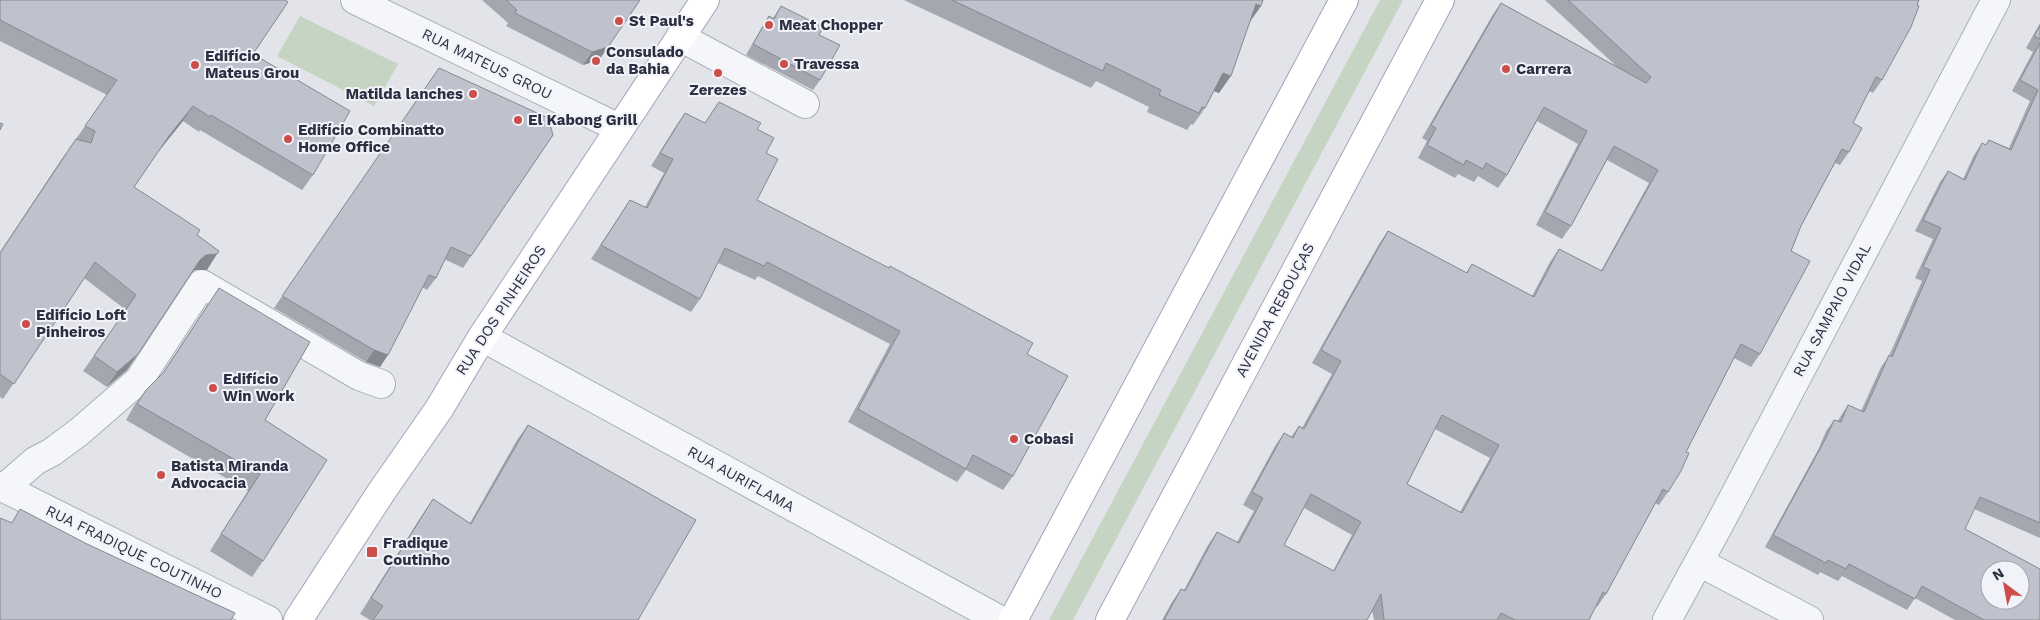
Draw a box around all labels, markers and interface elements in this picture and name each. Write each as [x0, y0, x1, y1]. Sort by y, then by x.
place label: St Paul's [629, 12, 694, 30]
marker: St Paul's [613, 15, 625, 27]
place label: Meat Chopper [779, 16, 884, 34]
marker: Meat Chopper [763, 19, 775, 31]
street label: RUA MATEUS GROU [419, 25, 555, 103]
place label: Consulado da Bahia [606, 43, 684, 78]
place label: Edifício Mateus Grou [205, 47, 299, 82]
marker: Consulado da Bahia [590, 55, 602, 67]
place label: Travessa [794, 55, 860, 73]
marker: Travessa [778, 58, 790, 70]
marker: Edifício Mateus Grou [189, 59, 201, 71]
place label: Carrera [1516, 60, 1572, 78]
marker: Carrera [1500, 63, 1512, 75]
marker: Zerezes [712, 67, 724, 79]
place label: Zerezes [689, 81, 747, 99]
place label: Matilda lanches [345, 85, 463, 103]
marker: Matilda lanches [467, 88, 479, 100]
place label: El Kabong Grill [528, 111, 637, 129]
marker: El Kabong Grill [512, 114, 524, 126]
place label: Edifício Combinatto Home Office [298, 121, 444, 156]
marker: Edifício Combinatto Home Office [282, 133, 294, 145]
street label: AVENIDA REBOUÇAS [1232, 240, 1318, 380]
street label: RUA SAMPAIO VIDAL [1789, 240, 1875, 380]
street label: RUA DOS PINHEIROS [452, 241, 550, 379]
place label: Edifício Loft Pinheiros [36, 306, 126, 341]
marker: Edifício Loft Pinheiros [20, 318, 32, 330]
place label: Edifício Win Work [223, 370, 295, 405]
marker: Edifício Win Work [207, 382, 219, 394]
place label: Cobasi [1024, 430, 1074, 448]
marker: Cobasi [1008, 433, 1020, 445]
street label: RUA AURIFLAMA [684, 442, 798, 516]
place label: Batista Miranda Advocacia [171, 457, 289, 492]
marker: Batista Miranda Advocacia [155, 469, 167, 481]
street label: RUA FRADIQUE COUTINHO [43, 501, 225, 603]
place label: Fradique Coutinho [383, 534, 450, 569]
marker: Fradique Coutinho [365, 545, 379, 559]
north arrow [1980, 560, 2030, 610]
text: N [1989, 564, 2007, 584]

